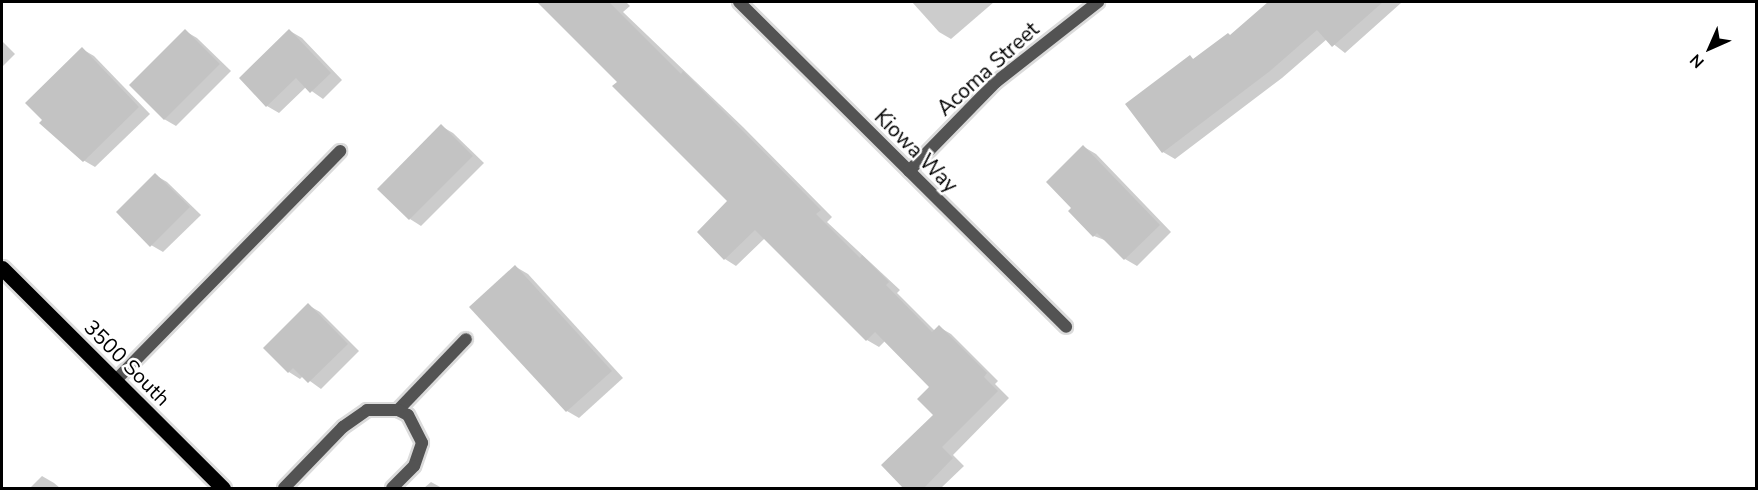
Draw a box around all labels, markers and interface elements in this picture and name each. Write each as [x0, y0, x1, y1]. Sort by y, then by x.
street label: Acoma Street [932, 17, 1044, 121]
north arrow [1680, 18, 1740, 78]
text: N [1685, 49, 1709, 73]
street label: Kiowa Way [869, 104, 963, 198]
street label: 3500 South [79, 315, 175, 411]

